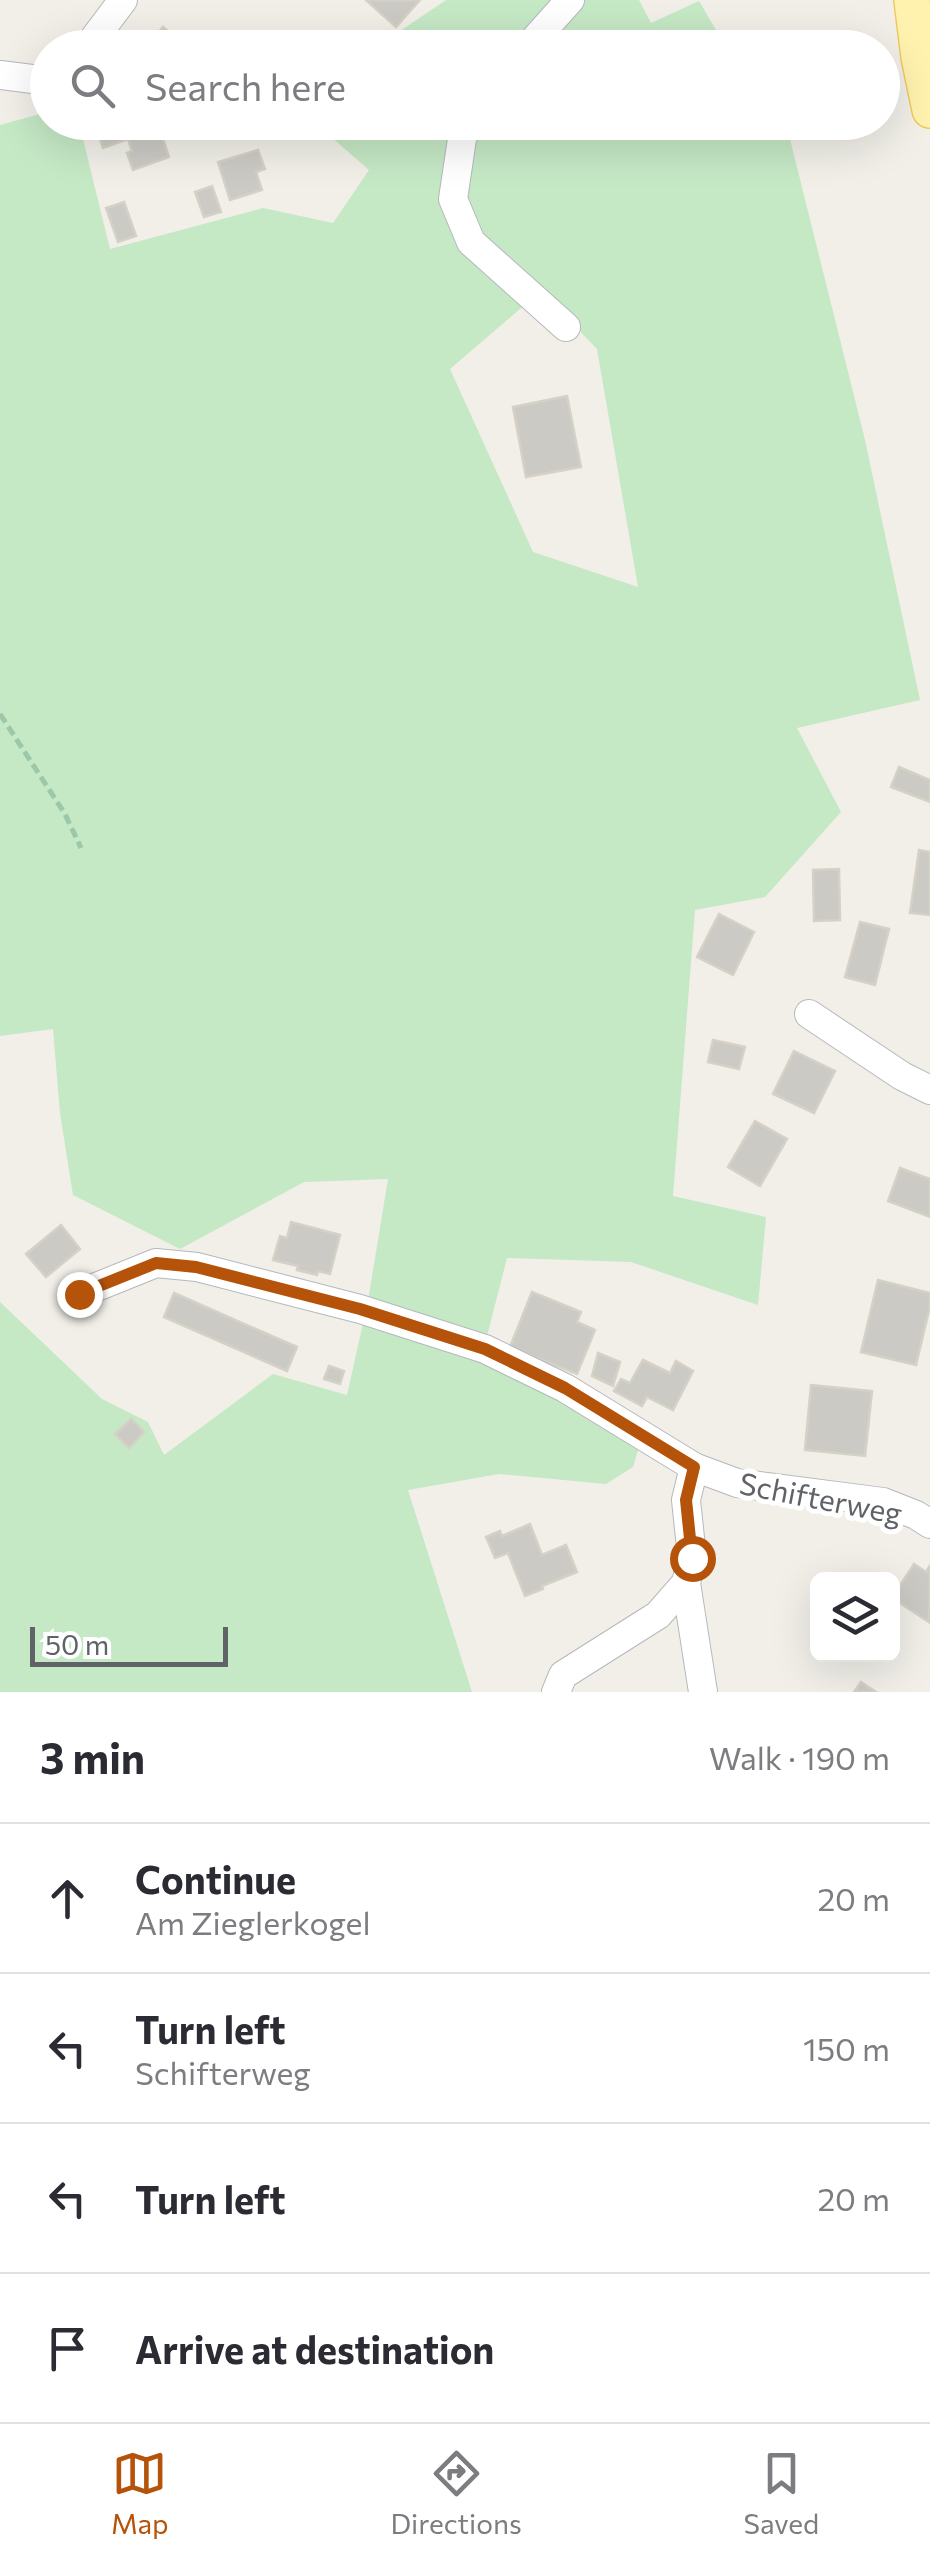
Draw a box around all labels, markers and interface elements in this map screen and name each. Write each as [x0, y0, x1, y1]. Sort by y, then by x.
search box [30, 30, 900, 140]
icon: search [65, 58, 120, 113]
text: Search here [145, 62, 346, 109]
route end [57, 1272, 103, 1318]
street label: Schifterweg [737, 1463, 905, 1531]
route start [670, 1536, 716, 1582]
map controls [810, 1572, 900, 1662]
button: layers [810, 1572, 900, 1662]
scale bar [30, 1622, 228, 1666]
text: 50 m [45, 1627, 109, 1661]
text: 3 min [40, 1731, 145, 1783]
text: Walk · 190 m [709, 1737, 890, 1777]
text: Continue [135, 1855, 296, 1902]
icon: ahead [40, 1871, 95, 1926]
text: 20 m [817, 1878, 890, 1918]
text: Am Zieglerkogel [135, 1902, 371, 1942]
text: Turn left [135, 2005, 286, 2052]
icon: left [40, 2021, 95, 2076]
text: 150 m [803, 2028, 890, 2068]
text: Schifterweg [135, 2052, 311, 2092]
icon: left [40, 2171, 95, 2226]
text: Turn left [135, 2175, 286, 2222]
text: 20 m [817, 2178, 890, 2218]
icon: arrive [40, 2321, 95, 2376]
text: Arrive at destination [135, 2325, 494, 2372]
tab: Map [111, 2446, 169, 2540]
tab: Directions [390, 2446, 522, 2540]
tab: Saved [744, 2446, 819, 2540]

